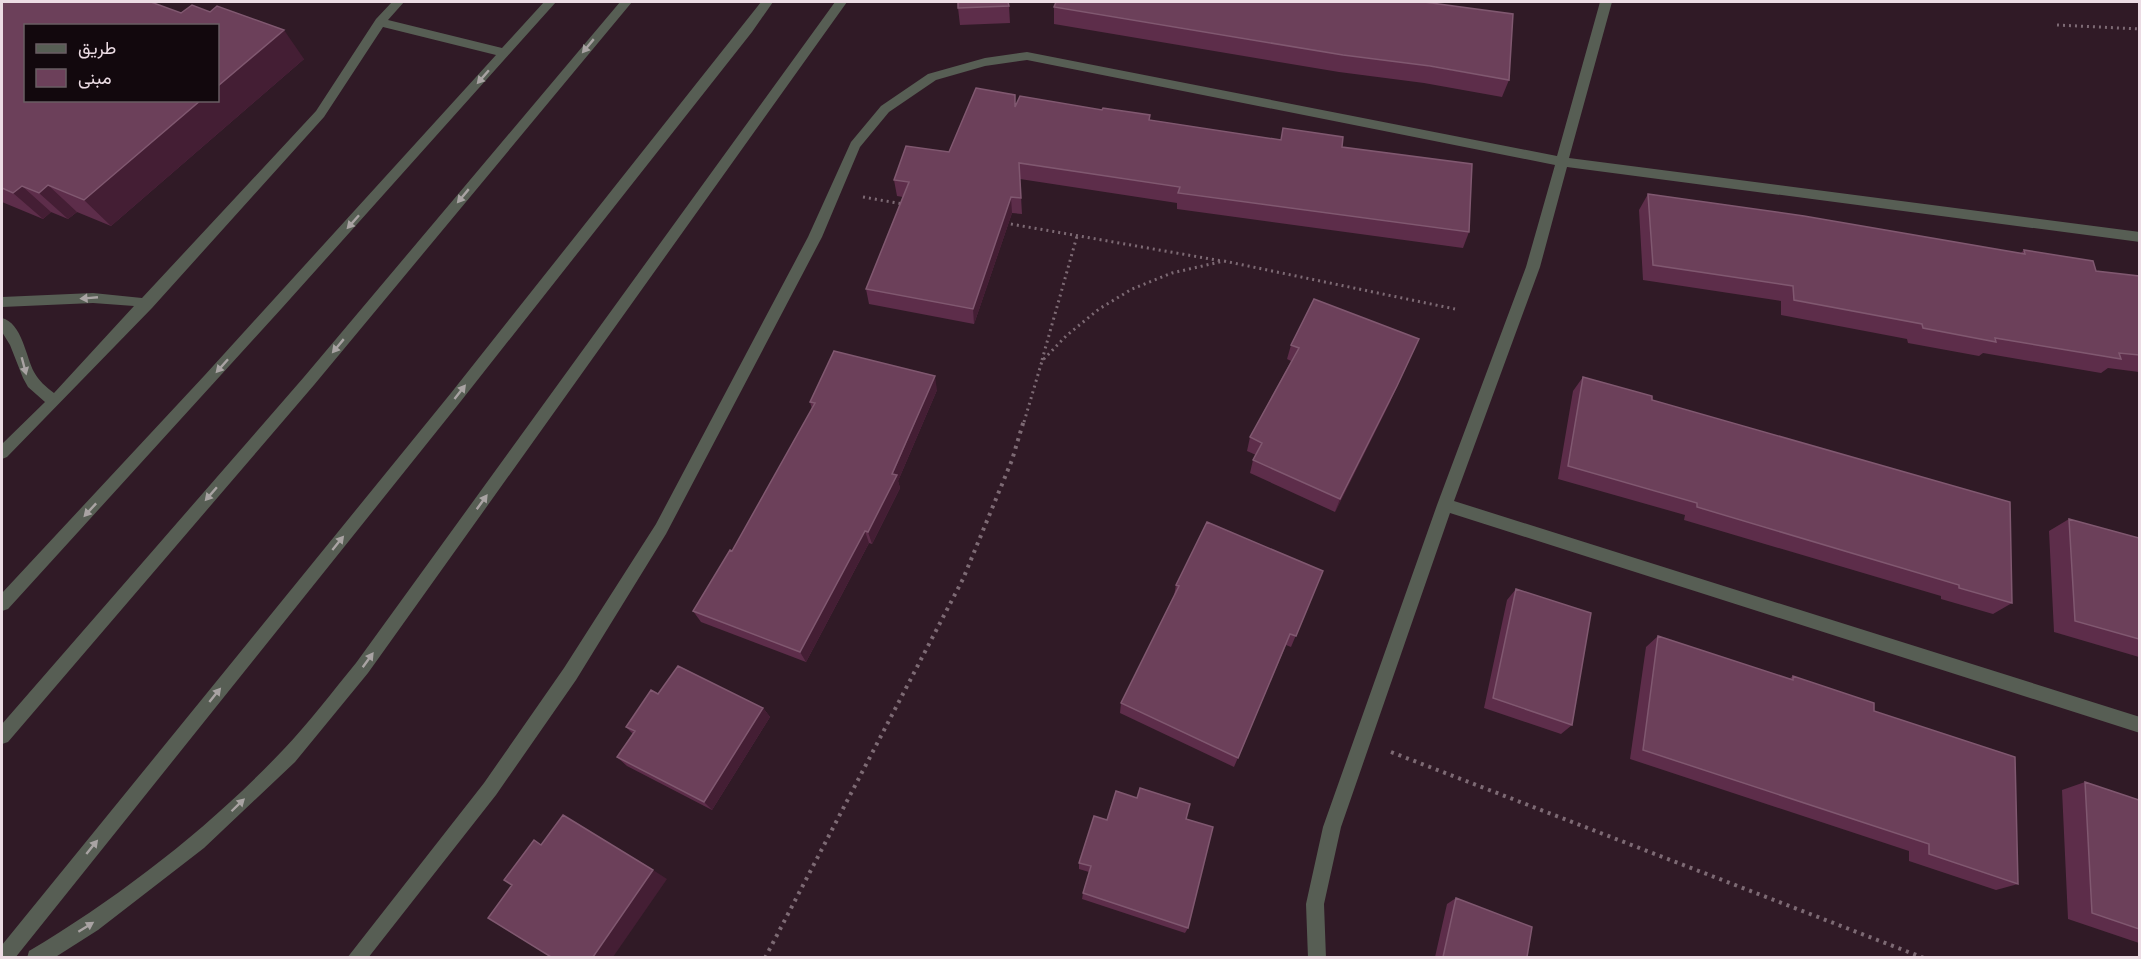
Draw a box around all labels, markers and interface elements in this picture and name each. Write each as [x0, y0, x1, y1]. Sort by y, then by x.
legend [24, 24, 219, 102]
text: طريق [78, 37, 116, 59]
one-way arrow [582, 39, 595, 54]
text: مبنى [78, 67, 112, 89]
one-way arrow [477, 69, 490, 84]
one-way arrow [457, 188, 470, 203]
one-way arrow [347, 214, 360, 229]
one-way arrow [79, 293, 98, 303]
one-way arrow [332, 338, 345, 354]
one-way arrow [20, 357, 29, 375]
one-way arrow [215, 359, 229, 374]
one-way arrow [454, 384, 466, 399]
one-way arrow [205, 486, 218, 501]
one-way arrow [476, 494, 488, 510]
one-way arrow [84, 502, 97, 517]
one-way arrow [331, 536, 343, 551]
one-way arrow [362, 653, 374, 669]
one-way arrow [208, 688, 221, 703]
one-way arrow [230, 798, 245, 812]
one-way arrow [86, 839, 99, 855]
one-way arrow [78, 922, 94, 933]

